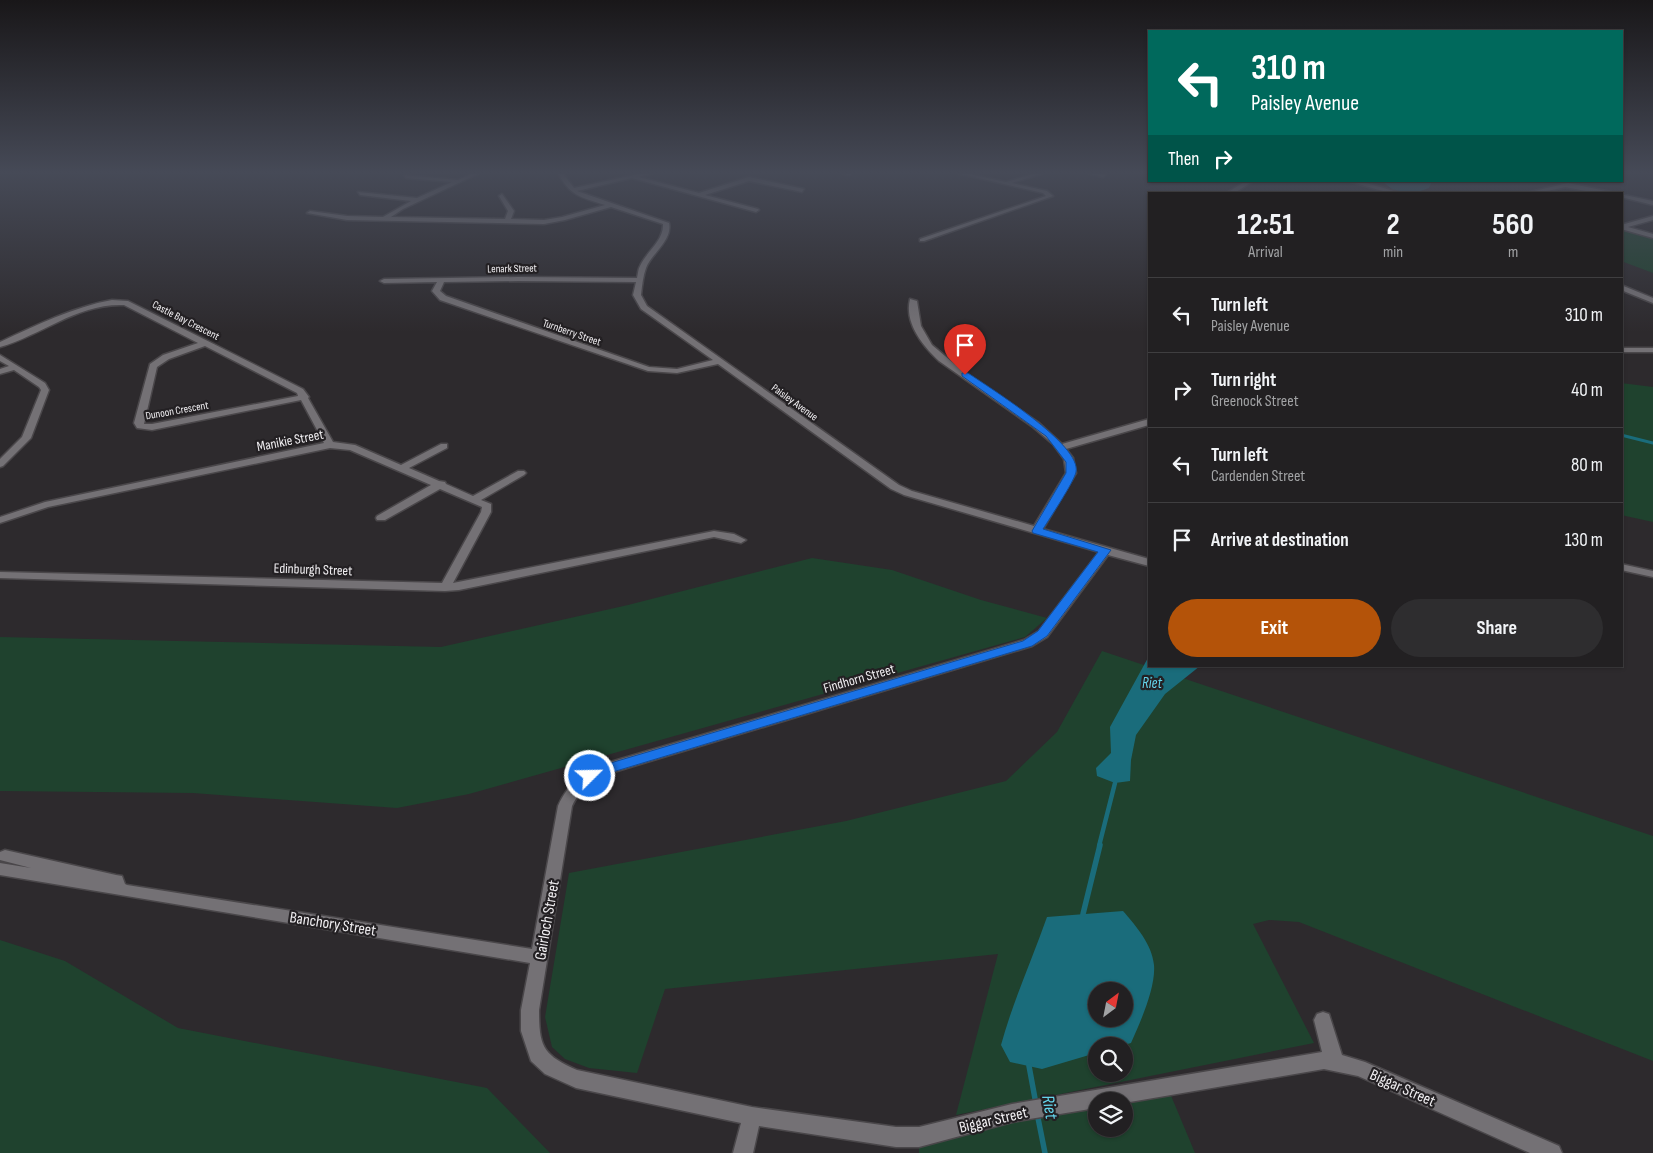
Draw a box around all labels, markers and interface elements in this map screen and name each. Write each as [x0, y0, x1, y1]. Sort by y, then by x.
text: 310 m [1251, 47, 1326, 90]
icon: left [1168, 50, 1233, 115]
text: Paisley Avenue [1251, 90, 1359, 117]
icon: right [1209, 145, 1237, 173]
text: Then [1168, 148, 1199, 171]
text: 12:51 [1237, 207, 1294, 243]
text: 2 [1387, 207, 1400, 243]
text: 560 [1492, 207, 1534, 243]
text: Arrival [1248, 243, 1283, 262]
text: min [1383, 243, 1403, 262]
text: m [1508, 243, 1518, 262]
street label: Lenark Street [487, 262, 538, 275]
text: Turn left [1211, 294, 1268, 317]
street label: Castle Bay Crescent [150, 298, 222, 343]
icon: left [1168, 301, 1196, 329]
text: 310 m [1565, 304, 1603, 327]
street label: Turnberry Street [541, 316, 603, 349]
text: Paisley Avenue [1211, 317, 1290, 336]
pin [944, 324, 986, 375]
icon: arrive [951, 331, 979, 359]
text: Turn right [1211, 369, 1276, 392]
icon: right [1168, 376, 1196, 404]
text: 40 m [1571, 379, 1603, 402]
street label: Paisley Avenue [769, 381, 820, 424]
text: Greenock Street [1211, 392, 1299, 411]
street label: Dunoon Crescent [145, 398, 210, 422]
street label: Manikie Street [255, 426, 325, 455]
text: Turn left [1211, 444, 1268, 467]
icon: left [1168, 451, 1196, 479]
text: 80 m [1571, 454, 1603, 477]
text: Cardenden Street [1211, 467, 1305, 486]
icon: arrive [1168, 526, 1196, 554]
text: Arrive at destination [1211, 529, 1349, 552]
text: 130 m [1565, 529, 1603, 552]
street label: Edinburgh Street [273, 560, 353, 579]
button: Exit [1168, 599, 1381, 657]
button: Share [1391, 599, 1603, 657]
street label: Findhorn Street [821, 660, 897, 697]
water label: Riet [1142, 674, 1162, 693]
position arrow [563, 749, 615, 801]
street label: Gairloch Street [531, 879, 564, 962]
street label: Banchory Street [288, 908, 377, 941]
north arrow [1088, 982, 1132, 1028]
map controls [1088, 982, 1133, 1137]
button: search [1088, 1037, 1133, 1082]
street label: Biggar Street [1367, 1066, 1438, 1111]
button: layers [1088, 1092, 1133, 1137]
water label: Riet [1037, 1094, 1062, 1121]
street label: Biggar Street [957, 1103, 1030, 1138]

